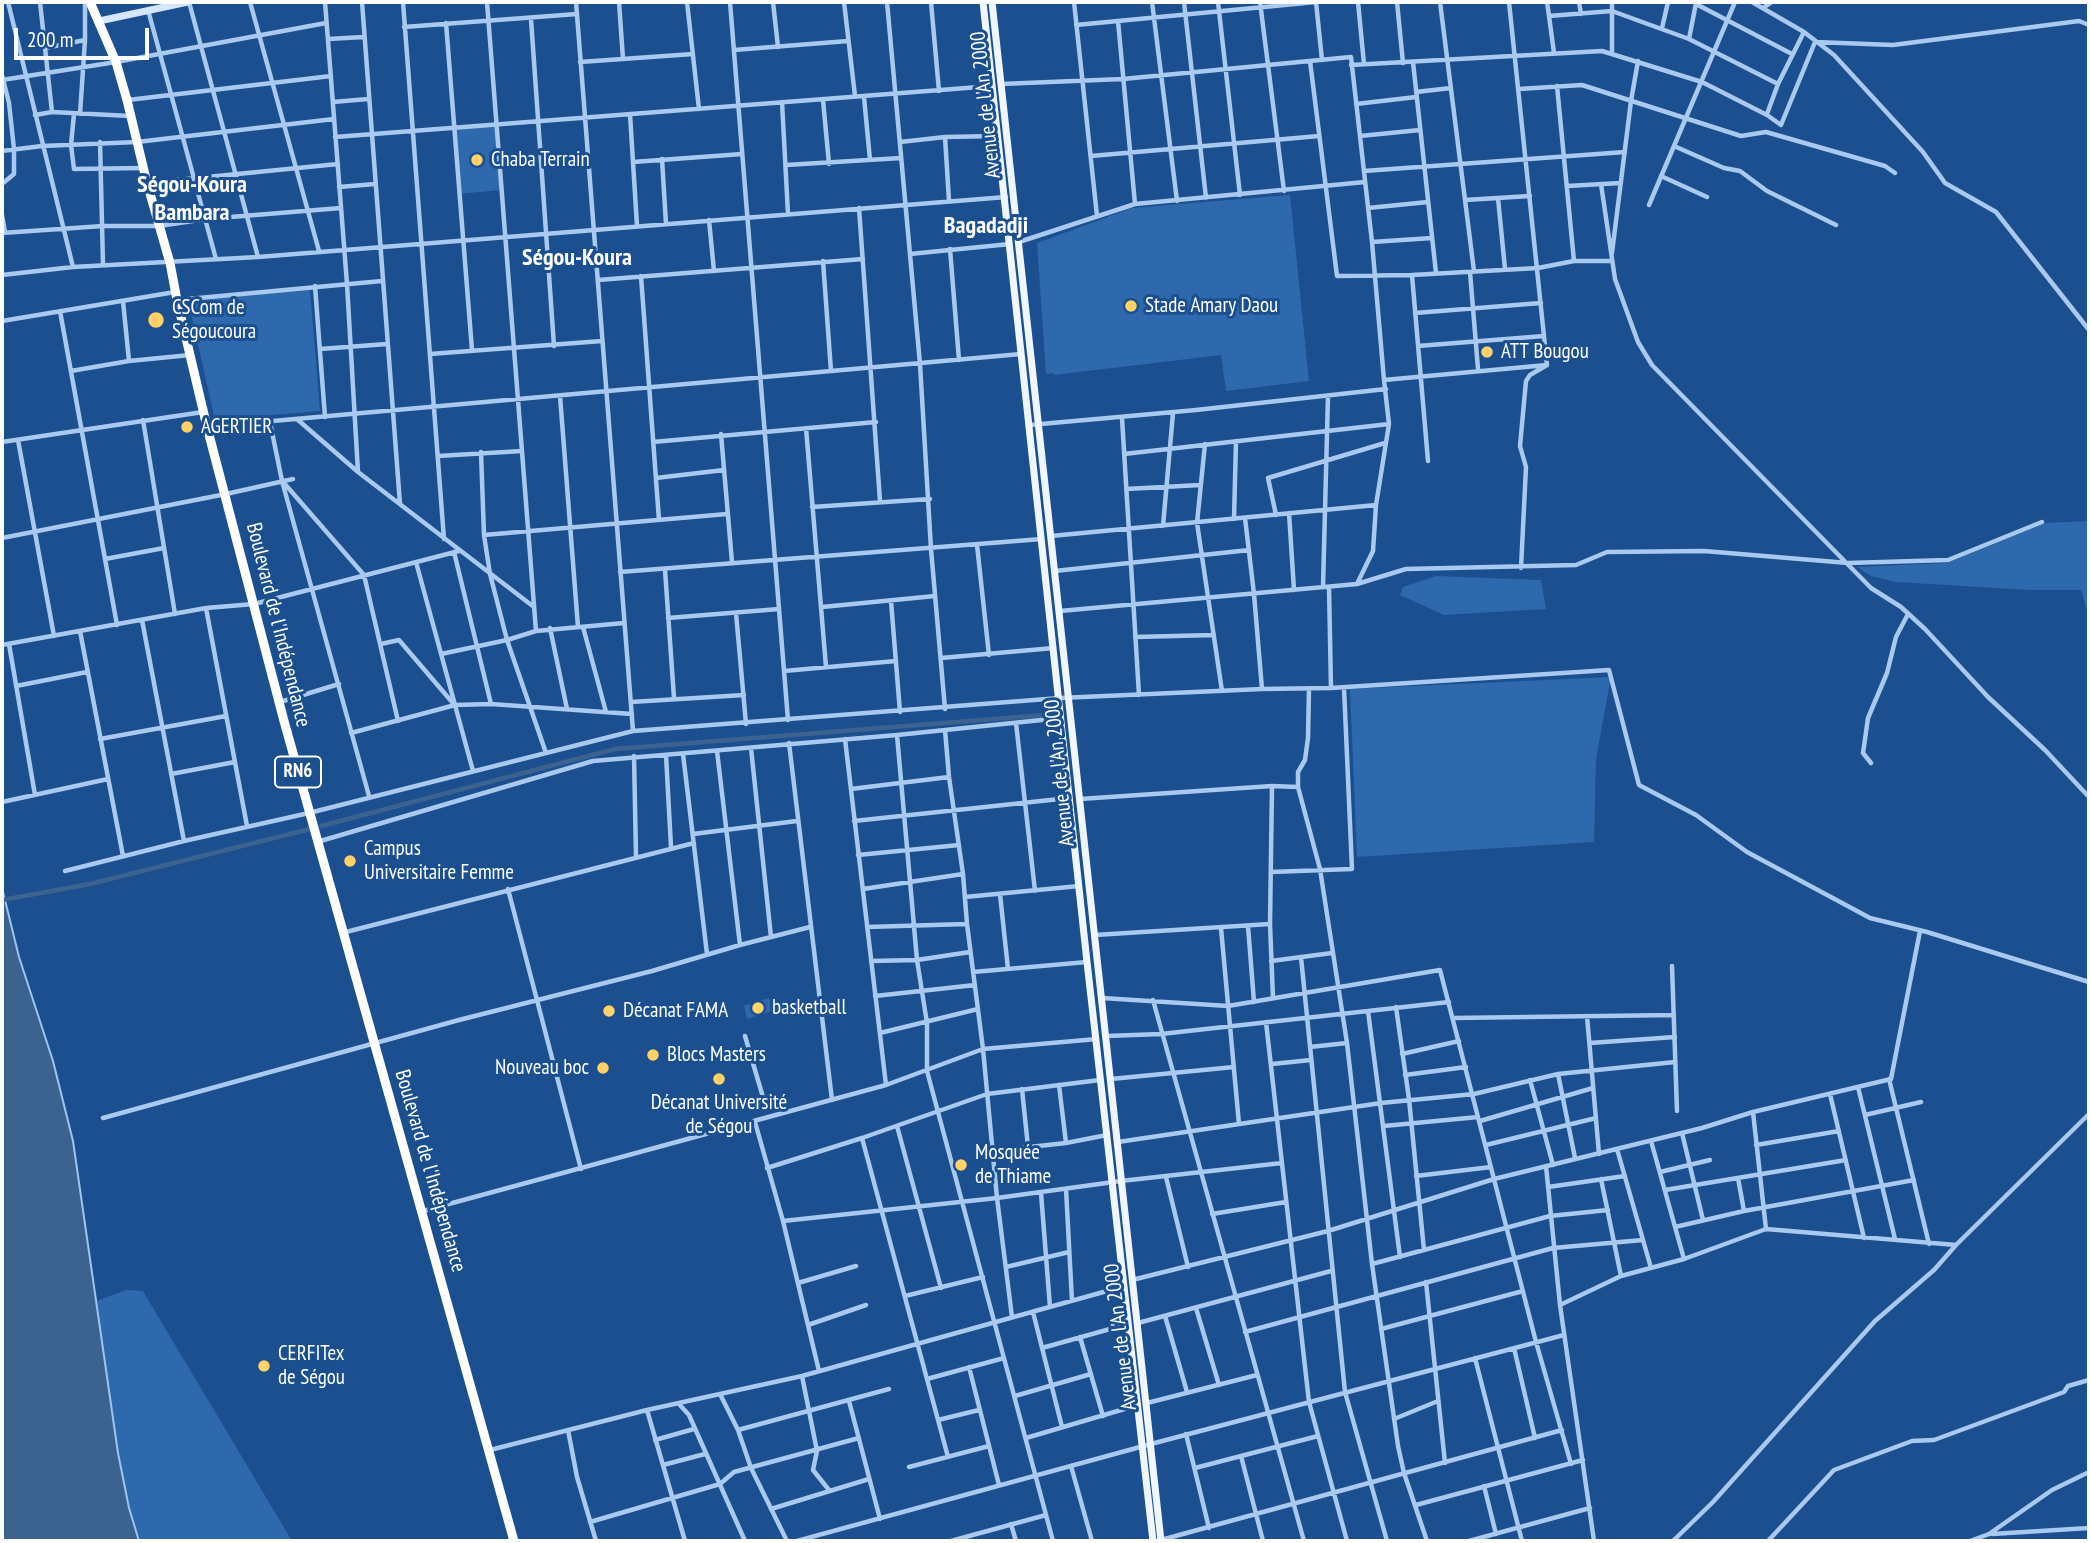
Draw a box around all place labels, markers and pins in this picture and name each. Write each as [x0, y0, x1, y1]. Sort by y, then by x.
place label: Chaba Terrain [491, 147, 590, 173]
marker: Chaba Terrain [469, 152, 485, 168]
place label: Stade Amary Daou [1145, 293, 1278, 319]
place label: CSCom de Ségoucoura [172, 295, 256, 345]
marker: Stade Amary Daou [1123, 298, 1139, 314]
marker: CSCom de Ségoucoura [146, 310, 166, 330]
place label: ATT Bougou [1501, 339, 1589, 365]
marker: ATT Bougou [1479, 344, 1495, 360]
place label: AGERTIER [201, 414, 272, 440]
marker: AGERTIER [179, 419, 195, 435]
place label: Campus Universitaire Femme [364, 836, 514, 886]
marker: Campus Universitaire Femme [342, 853, 358, 869]
place label: basketball [772, 995, 846, 1021]
place label: Décanat FAMA [623, 998, 728, 1024]
marker: basketball [750, 1000, 766, 1016]
marker: Décanat FAMA [601, 1003, 617, 1019]
place label: Blocs Masters [667, 1042, 766, 1068]
marker: Blocs Masters [645, 1047, 661, 1063]
place label: Nouveau boc [495, 1055, 589, 1081]
marker: Nouveau boc [595, 1060, 611, 1076]
marker: Décanat Université de Ségou [711, 1071, 727, 1087]
place label: Décanat Université de Ségou [651, 1090, 787, 1140]
place label: Mosquée de Thiame [975, 1140, 1051, 1190]
marker: Mosquée de Thiame [953, 1157, 969, 1173]
place label: CERFITex de Ségou [278, 1341, 345, 1391]
marker: CERFITex de Ségou [256, 1358, 272, 1374]

